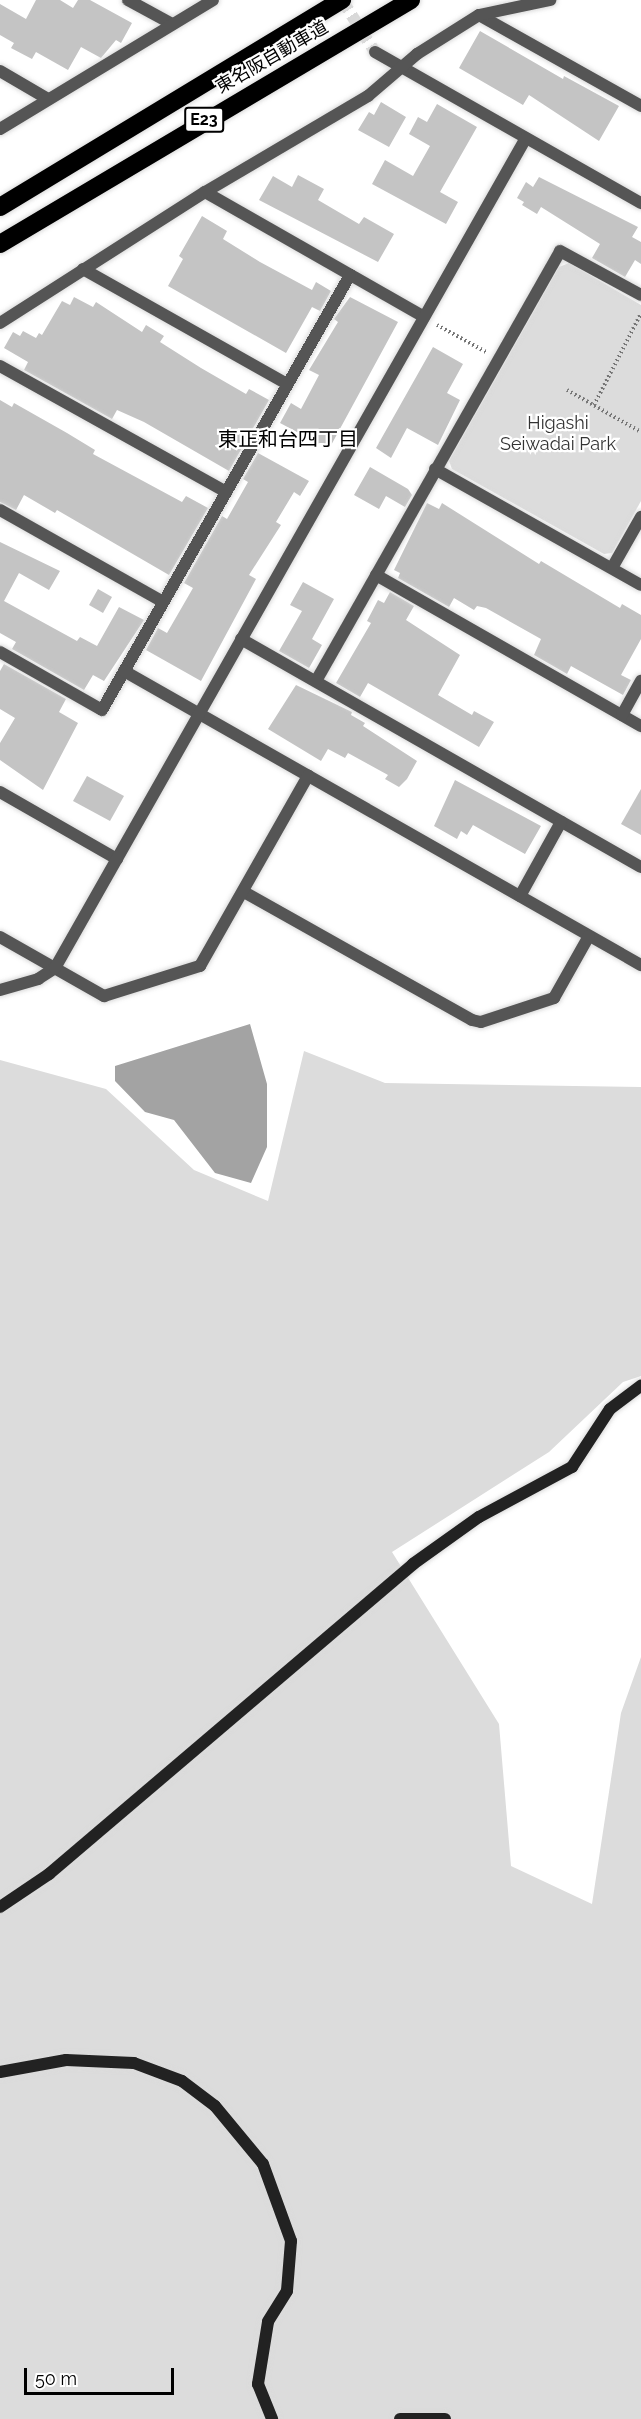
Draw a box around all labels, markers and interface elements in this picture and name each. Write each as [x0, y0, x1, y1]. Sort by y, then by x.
street label: 東名阪自動車道 [212, 16, 332, 98]
road number: E23 [183, 107, 225, 133]
park label: Higashi Seiwadai Park [500, 413, 616, 456]
district label: 東正和台四丁目 [218, 427, 358, 451]
scale bar [27, 2356, 177, 2394]
text: 50 m [35, 2368, 77, 2389]

